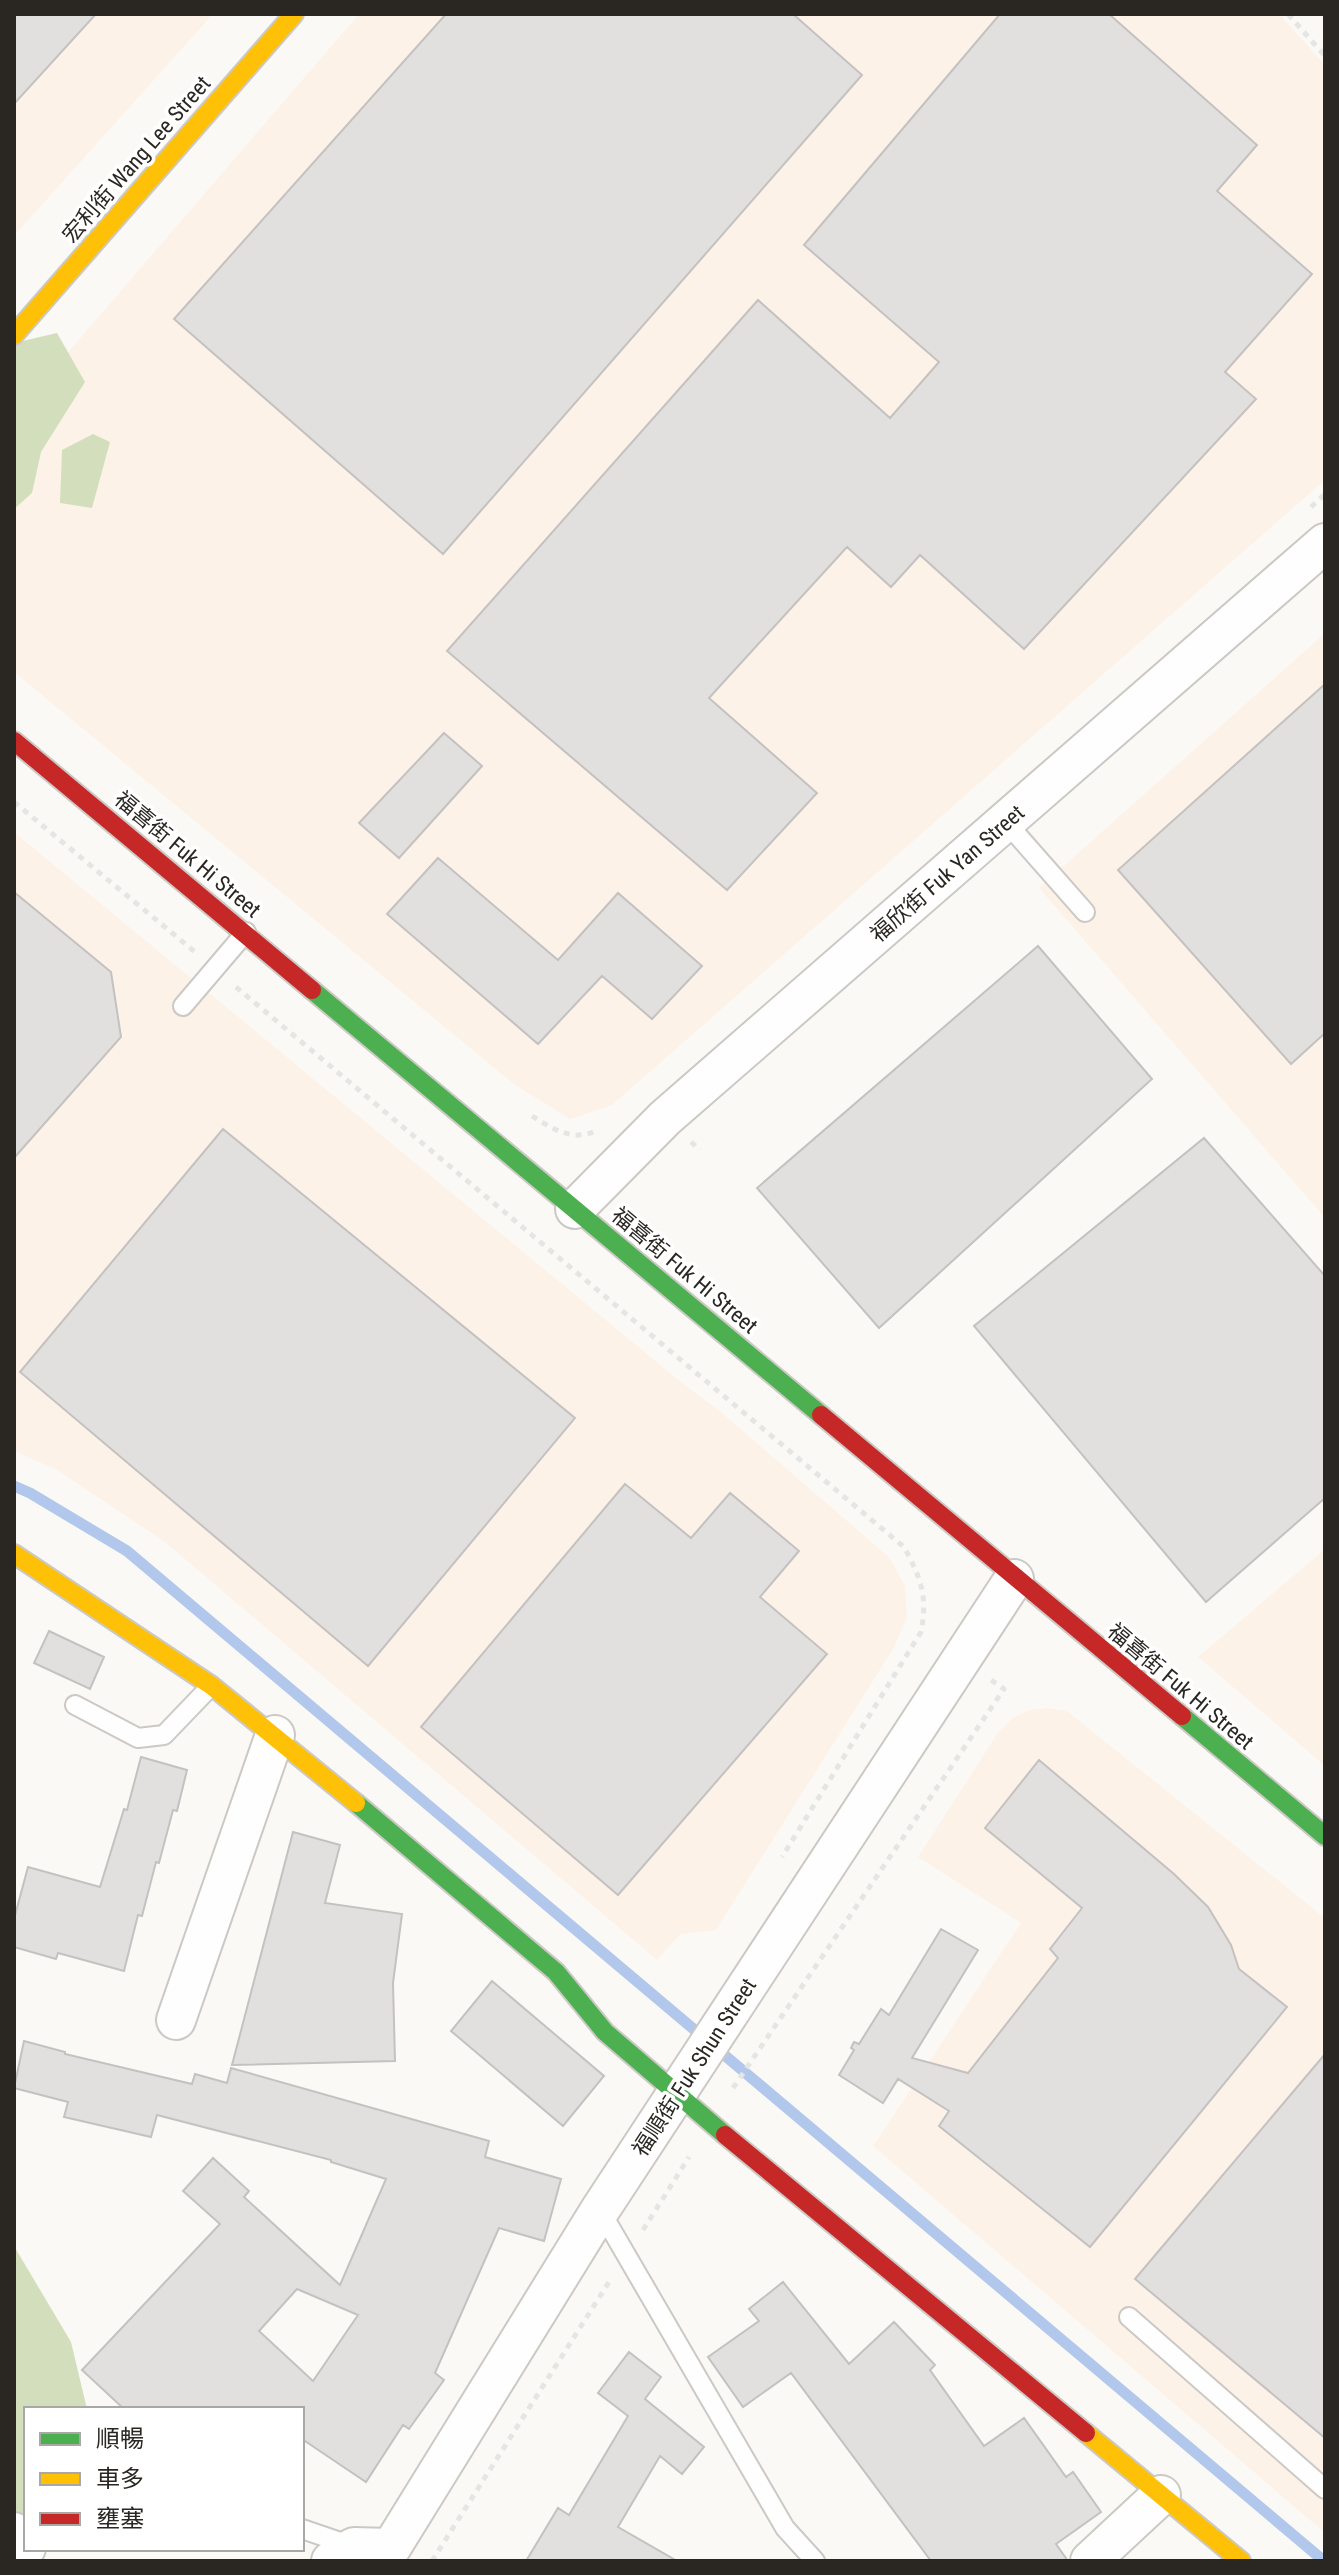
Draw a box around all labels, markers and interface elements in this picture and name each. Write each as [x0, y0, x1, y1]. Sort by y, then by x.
street label: 宏利街 Wang Lee Street [57, 71, 215, 248]
street label: 福喜街 Fuk Hi Street [110, 786, 266, 923]
street label: 福欣街 Fuk Yan Street [865, 800, 1029, 947]
street label: 福喜街 Fuk Hi Street [607, 1202, 763, 1339]
street label: 福喜街 Fuk Hi Street [1103, 1618, 1259, 1755]
street label: 福順街 Fuk Shun Street [628, 1974, 761, 2161]
legend [24, 2407, 304, 2551]
text: 順暢 [96, 2425, 144, 2453]
text: 車多 [96, 2465, 144, 2493]
text: 壅塞 [96, 2505, 144, 2533]

